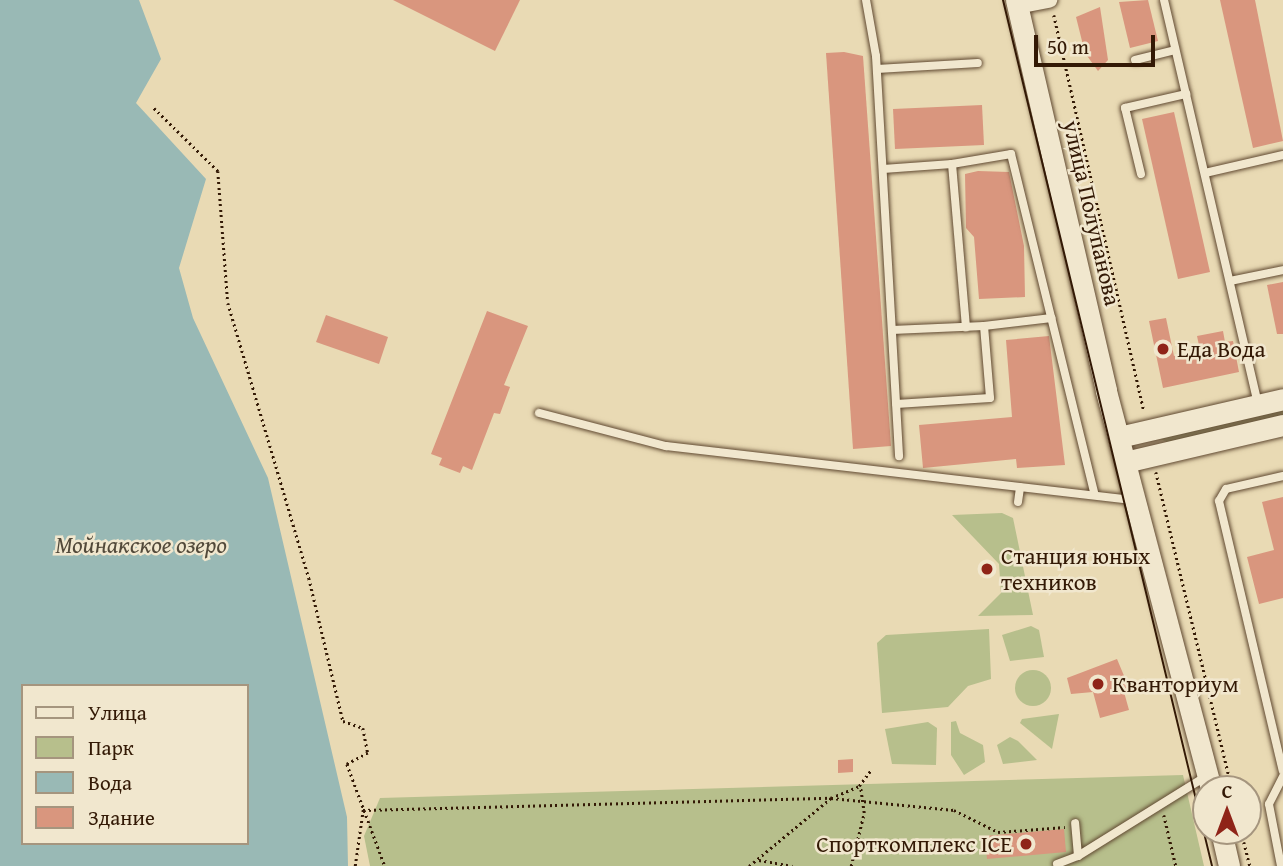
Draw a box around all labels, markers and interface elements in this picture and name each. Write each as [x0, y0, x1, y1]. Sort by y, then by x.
scale bar [1038, 21, 1159, 65]
text: 50 m [1047, 31, 1089, 62]
street label: улица Полупанова [1057, 118, 1127, 308]
place label: Еда Вода [1177, 335, 1265, 363]
marker: Еда Вода [1155, 341, 1171, 357]
water label: Мойнакское озеро [55, 531, 227, 559]
place label: Станция юных техников [1001, 542, 1150, 596]
marker: Станция юных техников [979, 561, 995, 577]
place label: Кванториум [1112, 670, 1239, 698]
marker: Кванториум [1090, 676, 1106, 692]
legend [21, 684, 248, 845]
text: Улица [88, 697, 147, 728]
text: Парк [88, 732, 134, 763]
text: Вода [88, 767, 132, 798]
north arrow [1192, 775, 1262, 845]
text: С [1222, 777, 1232, 805]
text: Здание [88, 802, 155, 833]
place label: Спорткомплекс ICE [816, 830, 1012, 858]
marker: Спорткомплекс ICE [1018, 836, 1034, 852]

